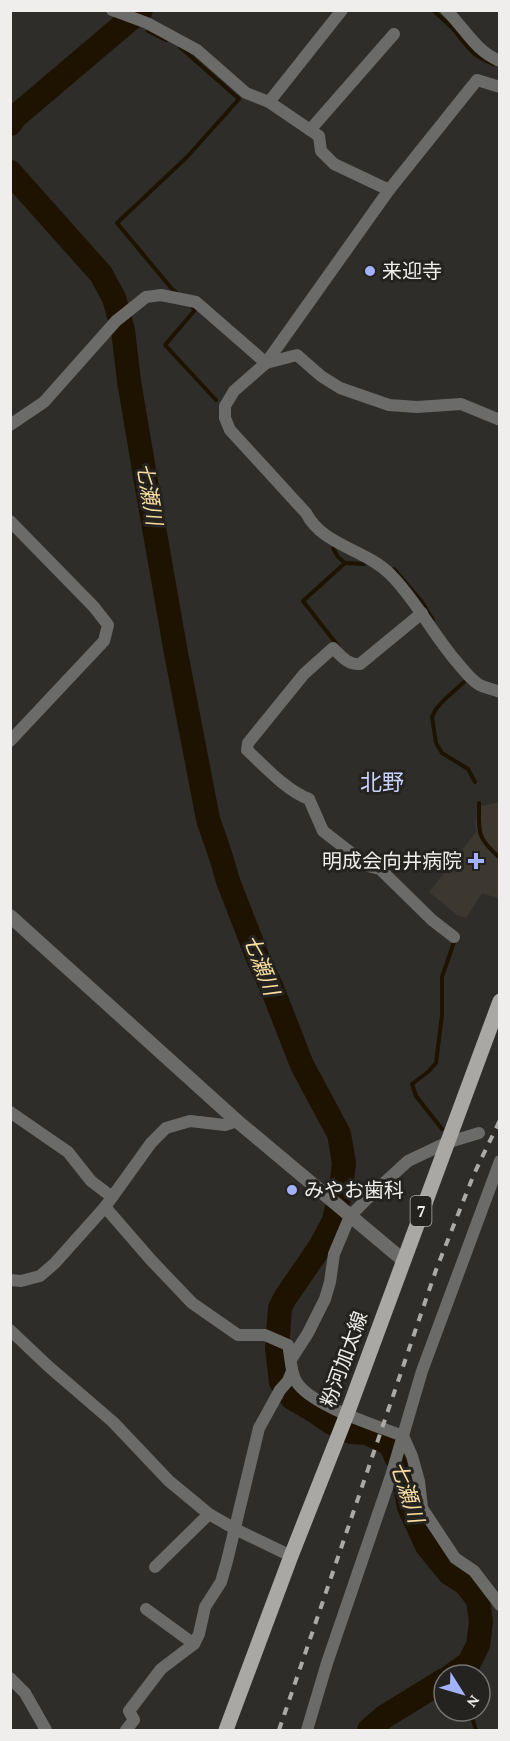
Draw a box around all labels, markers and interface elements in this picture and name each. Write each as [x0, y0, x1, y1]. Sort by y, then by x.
place label: 来迎寺 [382, 260, 442, 282]
marker: 来迎寺 [363, 264, 377, 278]
water label: 七瀬川 [132, 461, 167, 529]
district label: 北野 [360, 770, 404, 795]
place label: 明成会向井病院 [322, 850, 462, 872]
marker: 明成会向井病院 [467, 852, 485, 870]
water label: 七瀬川 [239, 931, 284, 1001]
place label: みやお歯科 [304, 1179, 404, 1201]
marker: みやお歯科 [285, 1183, 299, 1197]
road number: 7 [410, 1196, 432, 1226]
street label: 粉河加太線 [317, 1308, 371, 1410]
water label: 七瀬川 [386, 1458, 429, 1528]
north arrow [432, 1663, 492, 1723]
text: N [463, 1692, 484, 1711]

